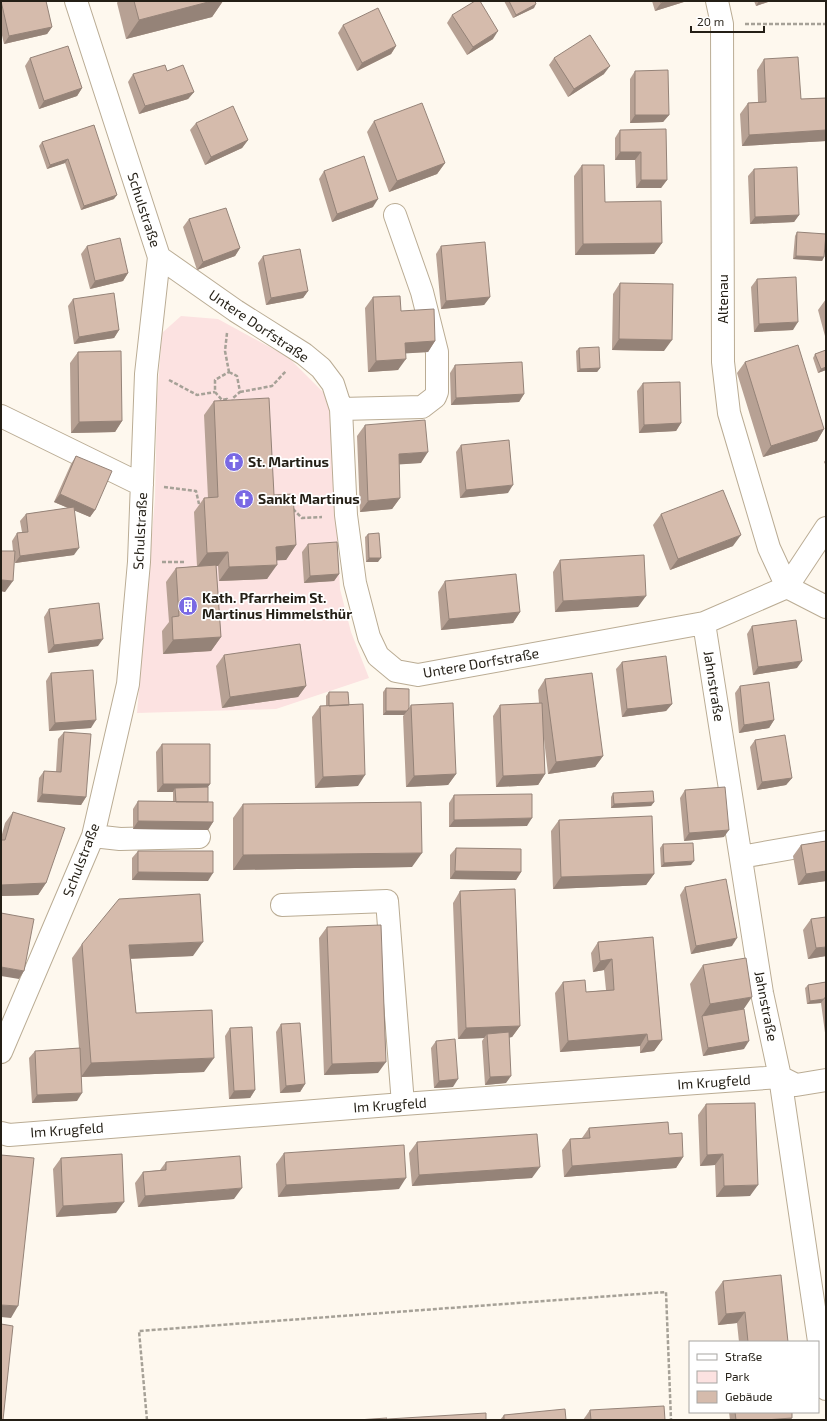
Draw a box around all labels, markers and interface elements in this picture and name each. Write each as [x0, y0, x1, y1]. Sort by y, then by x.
scale bar [691, 8, 764, 34]
text: 20 m [697, 14, 724, 28]
street label: Schulstraße [124, 170, 165, 249]
street label: Altenau [714, 274, 731, 324]
street label: Untere Dorfstraße [206, 286, 313, 365]
church icon: St. Martinus [223, 451, 245, 473]
place label: St. Martinus [248, 453, 329, 470]
church icon: Sankt Martinus [233, 488, 255, 510]
place label: Sankt Martinus [258, 490, 360, 507]
street label: Schulstraße [129, 492, 150, 570]
place label: Kath. Pfarrheim St. Martinus Himmelsthür [202, 589, 352, 622]
building icon: Kath. Pfarrheim St. Martinus Himmelsthür [177, 595, 199, 617]
street label: Untere Dorfstraße [422, 644, 540, 681]
street label: Jahnstraße [701, 649, 728, 723]
street label: Schulstraße [59, 821, 102, 899]
street label: Jahnstraße [751, 969, 782, 1043]
street label: Im Krugfeld [677, 1070, 751, 1093]
street label: Im Krugfeld [353, 1093, 427, 1116]
street label: Im Krugfeld [30, 1118, 104, 1141]
legend [689, 1341, 819, 1413]
text: Straße [725, 1349, 762, 1363]
text: Park [725, 1369, 750, 1383]
text: Gebäude [725, 1389, 773, 1403]

